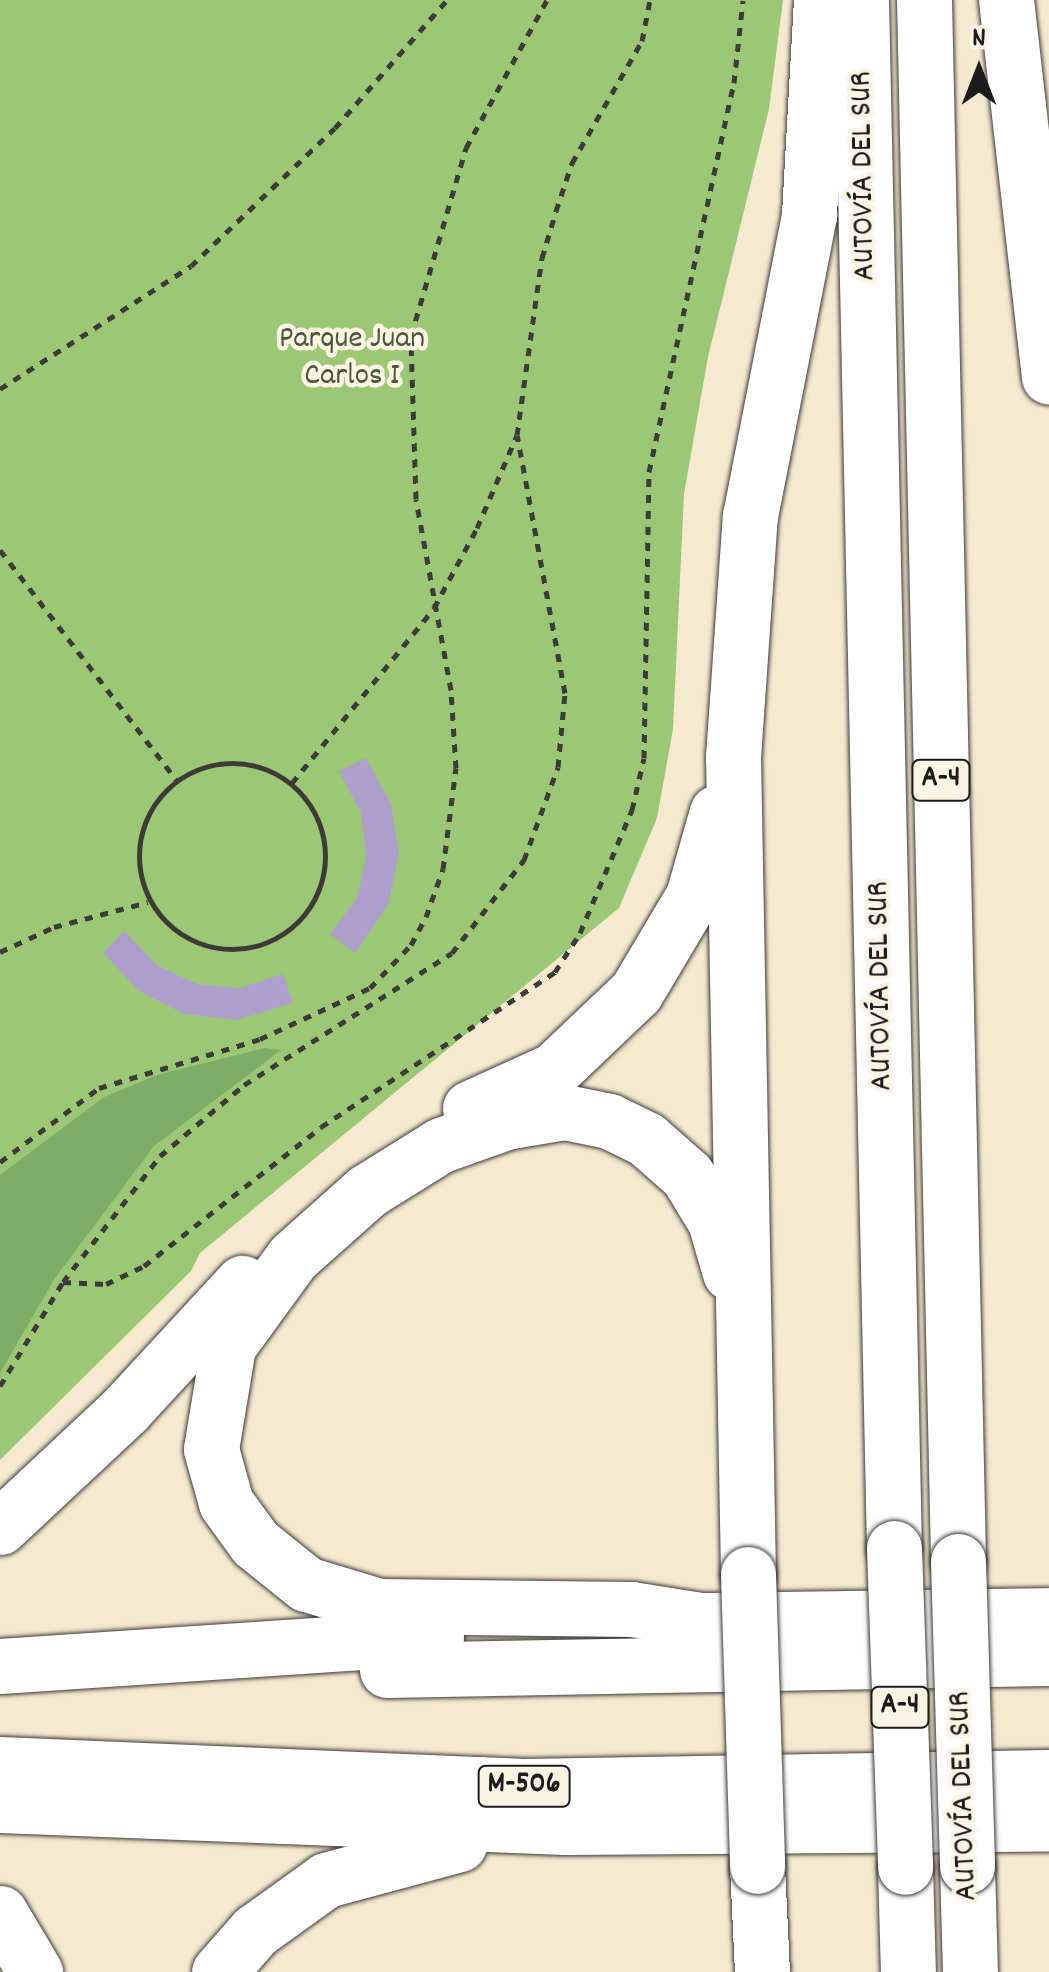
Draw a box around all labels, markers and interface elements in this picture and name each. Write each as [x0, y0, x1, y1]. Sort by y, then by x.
north arrow [929, 20, 1029, 120]
text: N [972, 20, 986, 60]
street label: AUTOVÍA DEL SUR [844, 71, 886, 281]
park label: Parque Juan Carlos I [279, 322, 425, 397]
road number: A-4 [911, 755, 971, 805]
street label: AUTOVÍA DEL SUR [861, 881, 903, 1091]
road number: A-4 [870, 1682, 930, 1732]
street label: AUTOVÍA DEL SUR [942, 1690, 988, 1902]
road number: M-506 [476, 1761, 572, 1811]

